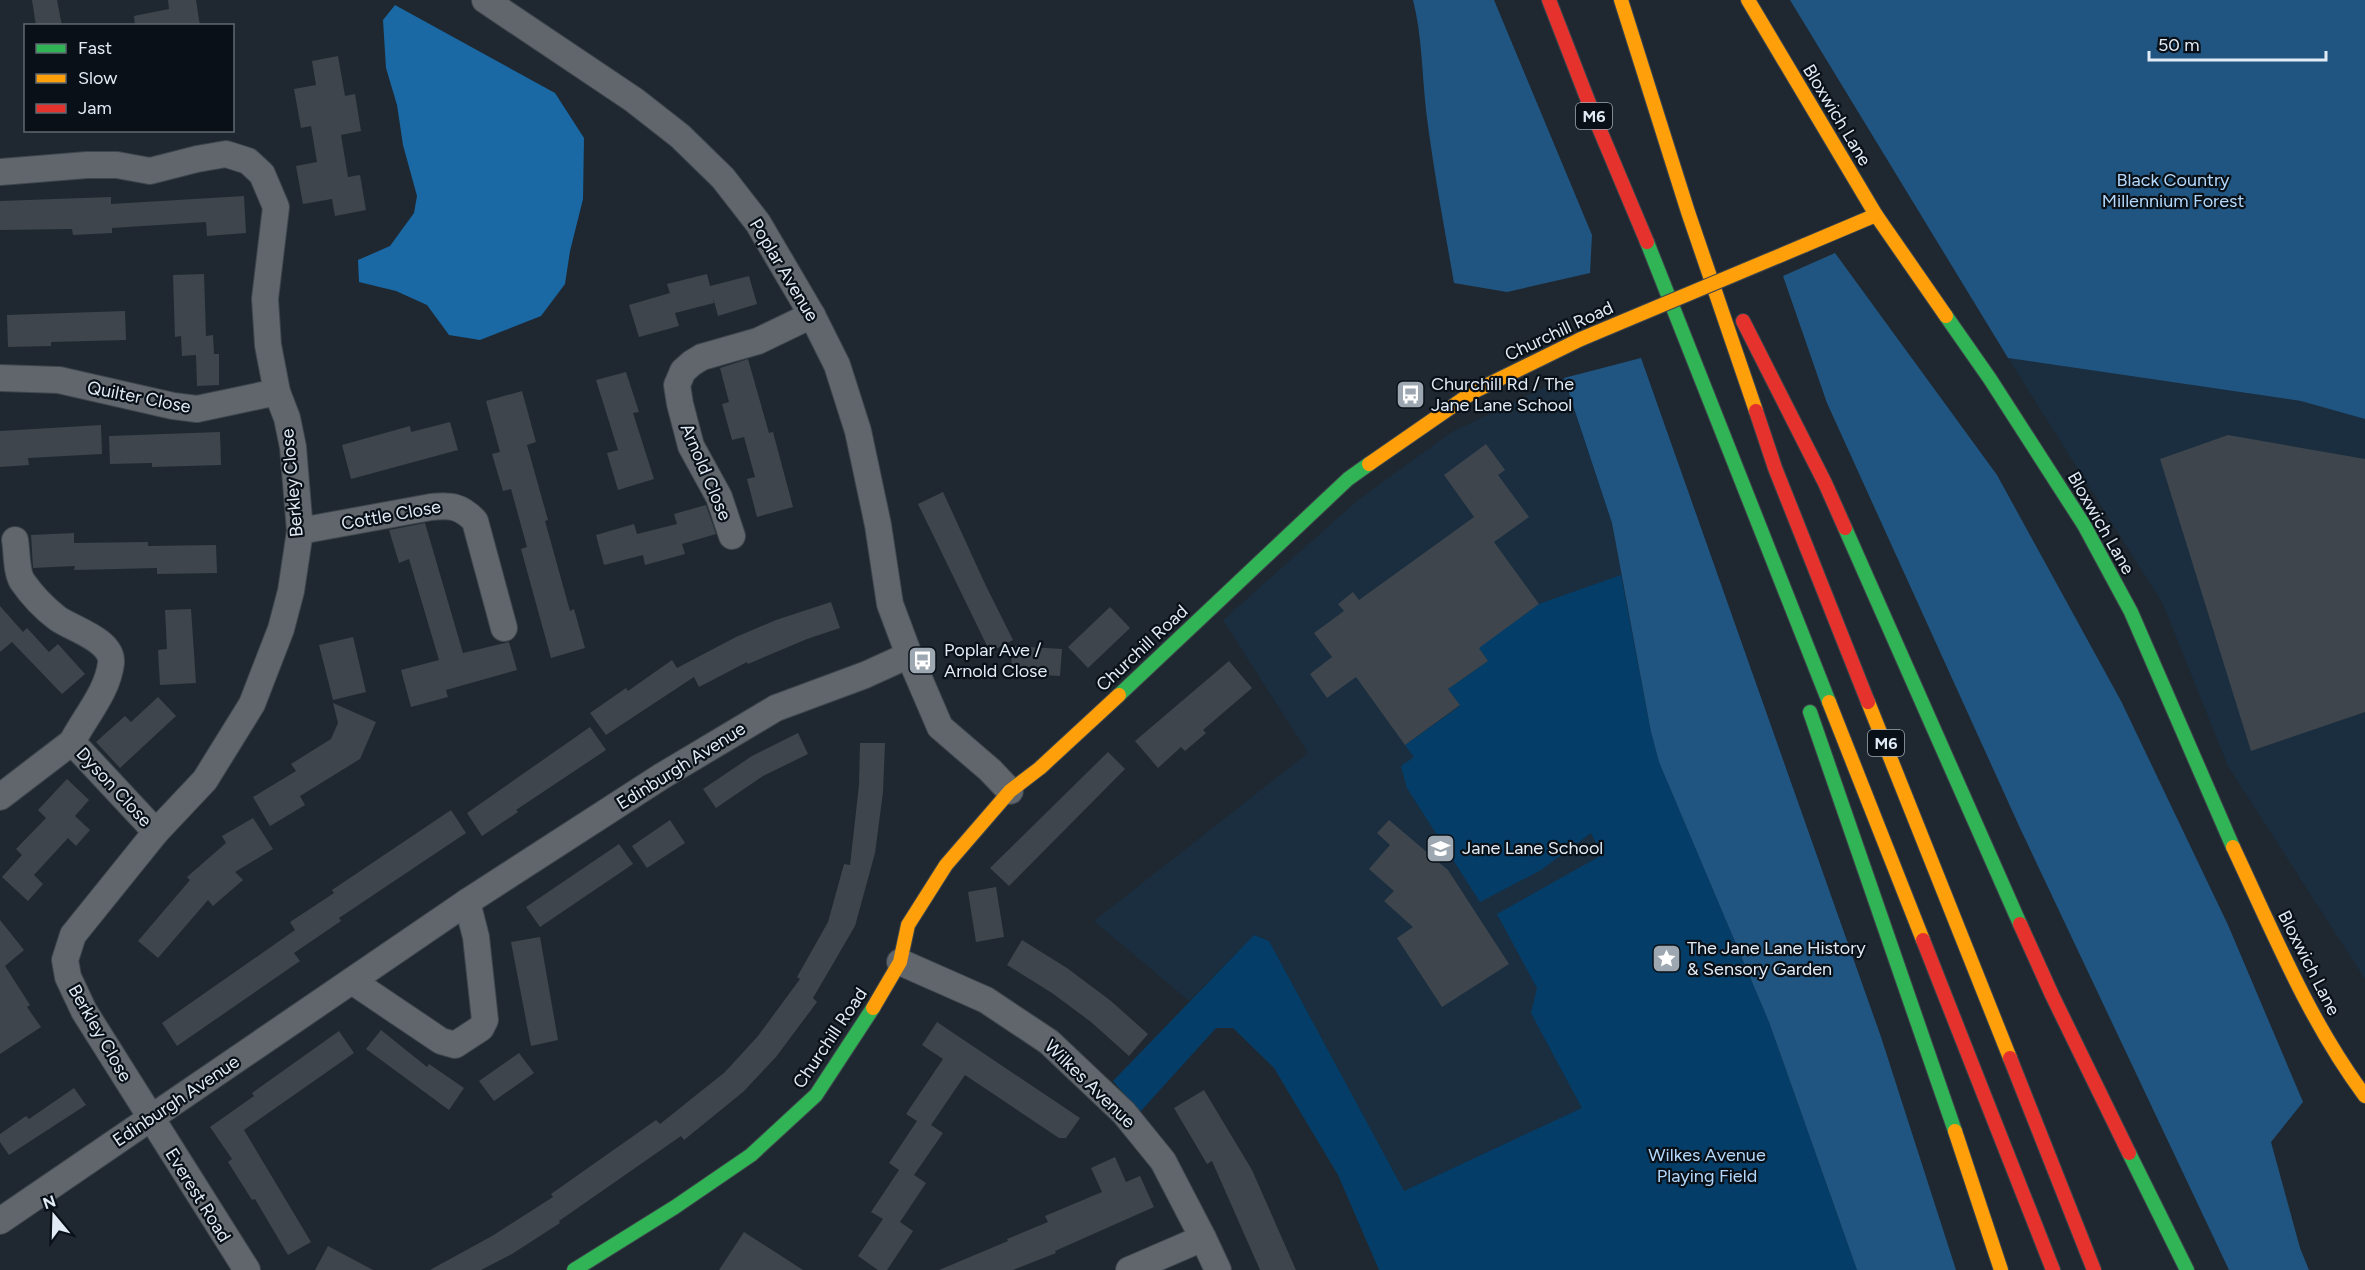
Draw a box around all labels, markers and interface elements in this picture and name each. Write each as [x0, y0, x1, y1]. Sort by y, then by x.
legend [24, 24, 234, 132]
scale bar [2149, 24, 2326, 62]
text: 50 m [2158, 34, 2200, 56]
text: Fast [78, 37, 112, 59]
street label: Bloxwich Lane [1798, 60, 1876, 170]
text: Slow [78, 67, 117, 89]
text: Jam [78, 97, 112, 119]
road number: M6 [1576, 103, 1612, 129]
park label: Black Country Millennium Forest [2102, 169, 2244, 212]
street label: Poplar Avenue [745, 215, 823, 325]
street label: Churchill Road [1501, 296, 1617, 366]
place label: Churchill Rd / The Jane Lane School [1431, 373, 1574, 416]
street label: Quilter Close [85, 376, 193, 418]
bus stop icon: Churchill Rd / The Jane Lane School [1394, 378, 1426, 410]
street label: Arnold Close [676, 420, 736, 524]
street label: Berkley Close [276, 428, 308, 538]
street label: Bloxwich Lane [2063, 468, 2139, 578]
street label: Cottle Close [339, 495, 443, 535]
street label: Churchill Road [1092, 600, 1192, 696]
place label: Poplar Ave / Arnold Close [944, 639, 1047, 682]
bus stop icon: Poplar Ave / Arnold Close [907, 644, 939, 676]
street label: Edinburgh Avenue [612, 717, 750, 815]
road number: M6 [1868, 730, 1904, 756]
street label: Dyson Close [72, 743, 157, 831]
school or university icon: Jane Lane School [1425, 832, 1457, 864]
place label: Jane Lane School [1462, 837, 1603, 859]
street label: Bloxwich Lane [2273, 907, 2345, 1019]
place label: The Jane Lane History & Sensory Garden [1687, 937, 1866, 980]
place icon: The Jane Lane History & Sensory Garden [1650, 942, 1682, 974]
street label: Berkley Close [63, 980, 137, 1086]
street label: Churchill Road [788, 983, 872, 1093]
street label: Wilkes Avenue [1040, 1035, 1140, 1133]
street label: Edinburgh Avenue [108, 1050, 244, 1152]
street label: Everest Road [160, 1144, 236, 1246]
park label: Wilkes Avenue Playing Field [1648, 1144, 1766, 1187]
north arrow [24, 1186, 84, 1246]
text: N [40, 1191, 58, 1213]

